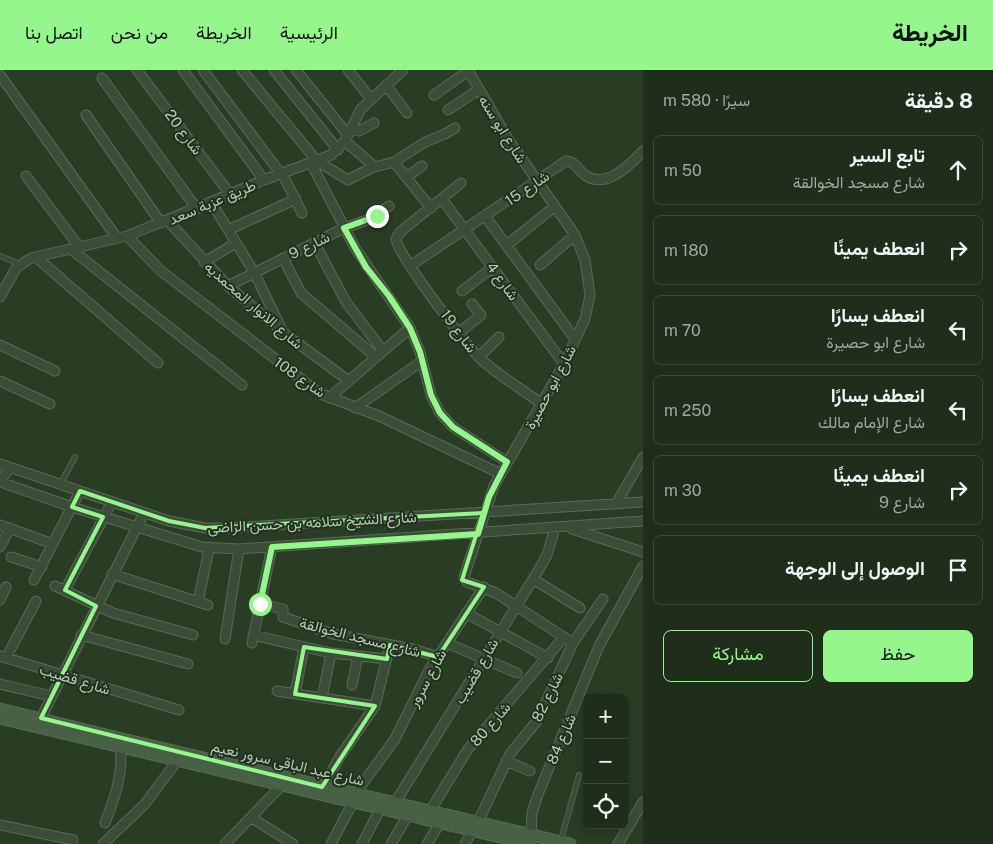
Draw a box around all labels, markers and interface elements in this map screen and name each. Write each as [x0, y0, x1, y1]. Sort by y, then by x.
text: الخريطة [892, 18, 968, 46]
text: اتصل بنا [25, 22, 83, 43]
text: من نحن [111, 22, 168, 43]
text: الخريطة [196, 22, 252, 43]
text: الرئيسية [280, 22, 338, 43]
text: 8 دقيقة [905, 88, 973, 113]
text: سيرًا · 580 m [663, 91, 750, 110]
street label: شارع ابو سنه [473, 92, 531, 168]
street label: شارع 20 [159, 106, 207, 160]
text: تابع السير [850, 144, 925, 166]
icon: ahead [944, 156, 972, 184]
text: 50 m [664, 161, 702, 180]
street label: شارع 15 [502, 167, 554, 211]
text: شارع مسجد الخوالقة [793, 173, 925, 192]
street label: طريق عزبة سعد [166, 176, 259, 230]
route end [366, 205, 389, 228]
street label: شارع 9 [286, 228, 334, 265]
icon: right [944, 236, 972, 264]
text: انعطف يمينًا [833, 237, 925, 259]
text: 180 m [664, 241, 708, 260]
street label: شارع الانوار المحمديه [199, 258, 307, 355]
street label: شارع 4 [481, 259, 523, 305]
text: انعطف يسارًا [831, 304, 925, 326]
street label: شارع 19 [435, 306, 481, 358]
icon: left [944, 316, 972, 344]
text: 70 m [664, 321, 701, 340]
text: شارع ابو حصيرة [826, 333, 925, 352]
street label: شارع ابو حصيرة [521, 342, 582, 433]
street label: شارع 108 [269, 353, 329, 403]
text: انعطف يسارًا [831, 384, 925, 406]
icon: left [944, 396, 972, 424]
text: 250 m [664, 401, 711, 420]
text: شارع الإمام مالك [818, 413, 925, 432]
text: انعطف يمينًا [833, 464, 925, 486]
icon: right [944, 476, 972, 504]
text: 30 m [664, 481, 702, 500]
text: شارع 9 [879, 493, 925, 512]
street label: شارع الشيخ سلامه بن حسن الراضى [207, 508, 417, 539]
icon: arrive [944, 556, 972, 584]
text: الوصول إلى الوجهة [785, 557, 925, 579]
route start [249, 593, 272, 616]
street label: شارع مسجد الخوالقة [297, 614, 422, 663]
button: مشاركة [663, 630, 813, 682]
button: حفظ [823, 630, 973, 682]
street label: شارع قضيب [450, 635, 504, 708]
street label: شارع سرور [404, 646, 452, 712]
street label: شارع قضيب [37, 660, 113, 701]
street label: شارع 82 [528, 670, 569, 726]
map controls [583, 694, 628, 829]
button: + [583, 694, 628, 739]
street label: شارع 80 [466, 698, 516, 751]
street label: شارع 84 [543, 711, 582, 768]
street label: شارع عبد الباقى سرور نعيم [209, 737, 366, 792]
button: − [583, 739, 628, 784]
button: locate [583, 784, 628, 829]

